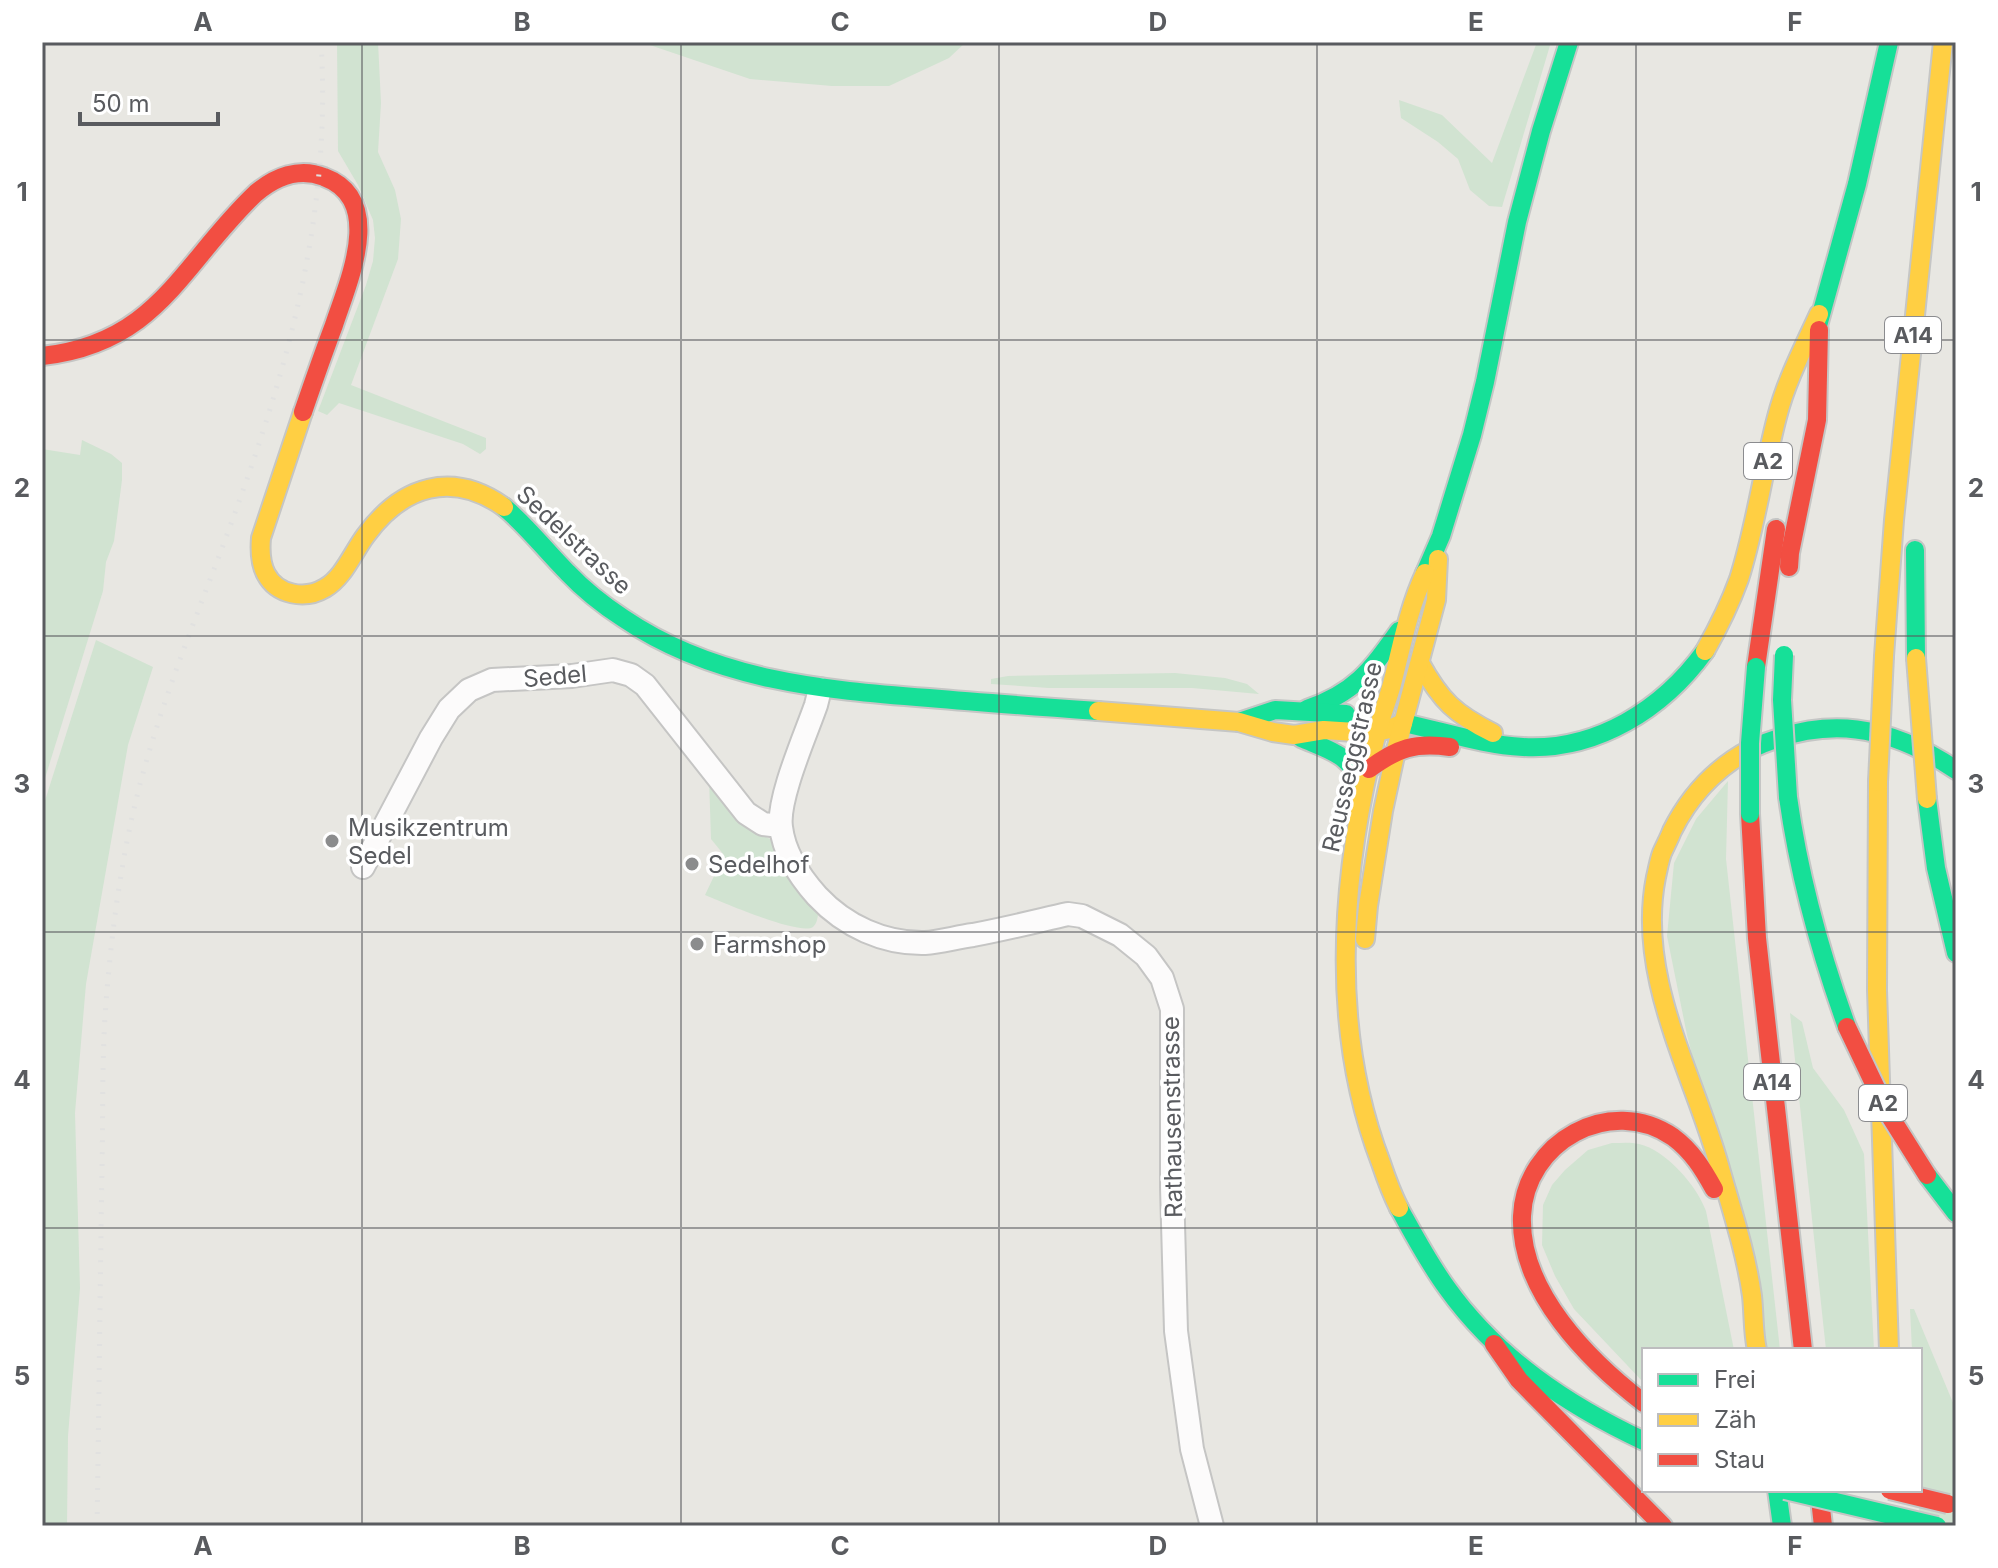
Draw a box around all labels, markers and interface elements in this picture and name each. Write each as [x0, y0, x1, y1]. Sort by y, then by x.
text: A [193, 6, 213, 37]
text: B [513, 6, 531, 37]
text: C [830, 6, 850, 37]
text: D [1149, 6, 1167, 37]
text: E [1468, 6, 1484, 37]
text: F [1787, 6, 1803, 37]
scale bar [80, 76, 218, 126]
text: 50 m [92, 89, 150, 118]
text: 1 [16, 176, 28, 207]
text: 1 [1970, 176, 1982, 207]
road number: A14 [1885, 317, 1941, 353]
road number: A2 [1744, 443, 1792, 479]
text: 2 [14, 472, 30, 503]
text: 2 [1968, 472, 1984, 503]
street label: Sedelstrasse [511, 480, 637, 600]
street label: Sedel [522, 659, 588, 693]
street label: Reusseggstrasse [1316, 659, 1388, 855]
text: 3 [14, 768, 30, 799]
text: 3 [1968, 768, 1984, 799]
place label: Musikzentrum Sedel [348, 813, 509, 870]
marker: Musikzentrum Sedel [323, 832, 341, 850]
place label: Sedelhof [708, 850, 809, 879]
marker: Sedelhof [683, 855, 701, 873]
place label: Farmshop [713, 930, 826, 959]
marker: Farmshop [688, 935, 706, 953]
street label: Rathausenstrasse [1156, 1016, 1188, 1218]
text: 4 [13, 1064, 31, 1095]
road number: A14 [1744, 1064, 1800, 1100]
text: 4 [1967, 1064, 1985, 1095]
road number: A2 [1859, 1085, 1907, 1121]
legend [1642, 1348, 1922, 1492]
text: 5 [14, 1360, 30, 1391]
text: 5 [1968, 1360, 1984, 1391]
text: Frei [1714, 1365, 1756, 1394]
text: Zäh [1714, 1405, 1757, 1434]
text: Stau [1714, 1445, 1765, 1474]
text: A [193, 1530, 213, 1561]
text: B [513, 1530, 531, 1561]
text: C [830, 1530, 850, 1561]
text: D [1149, 1530, 1167, 1561]
text: E [1468, 1530, 1484, 1561]
text: F [1787, 1530, 1803, 1561]

